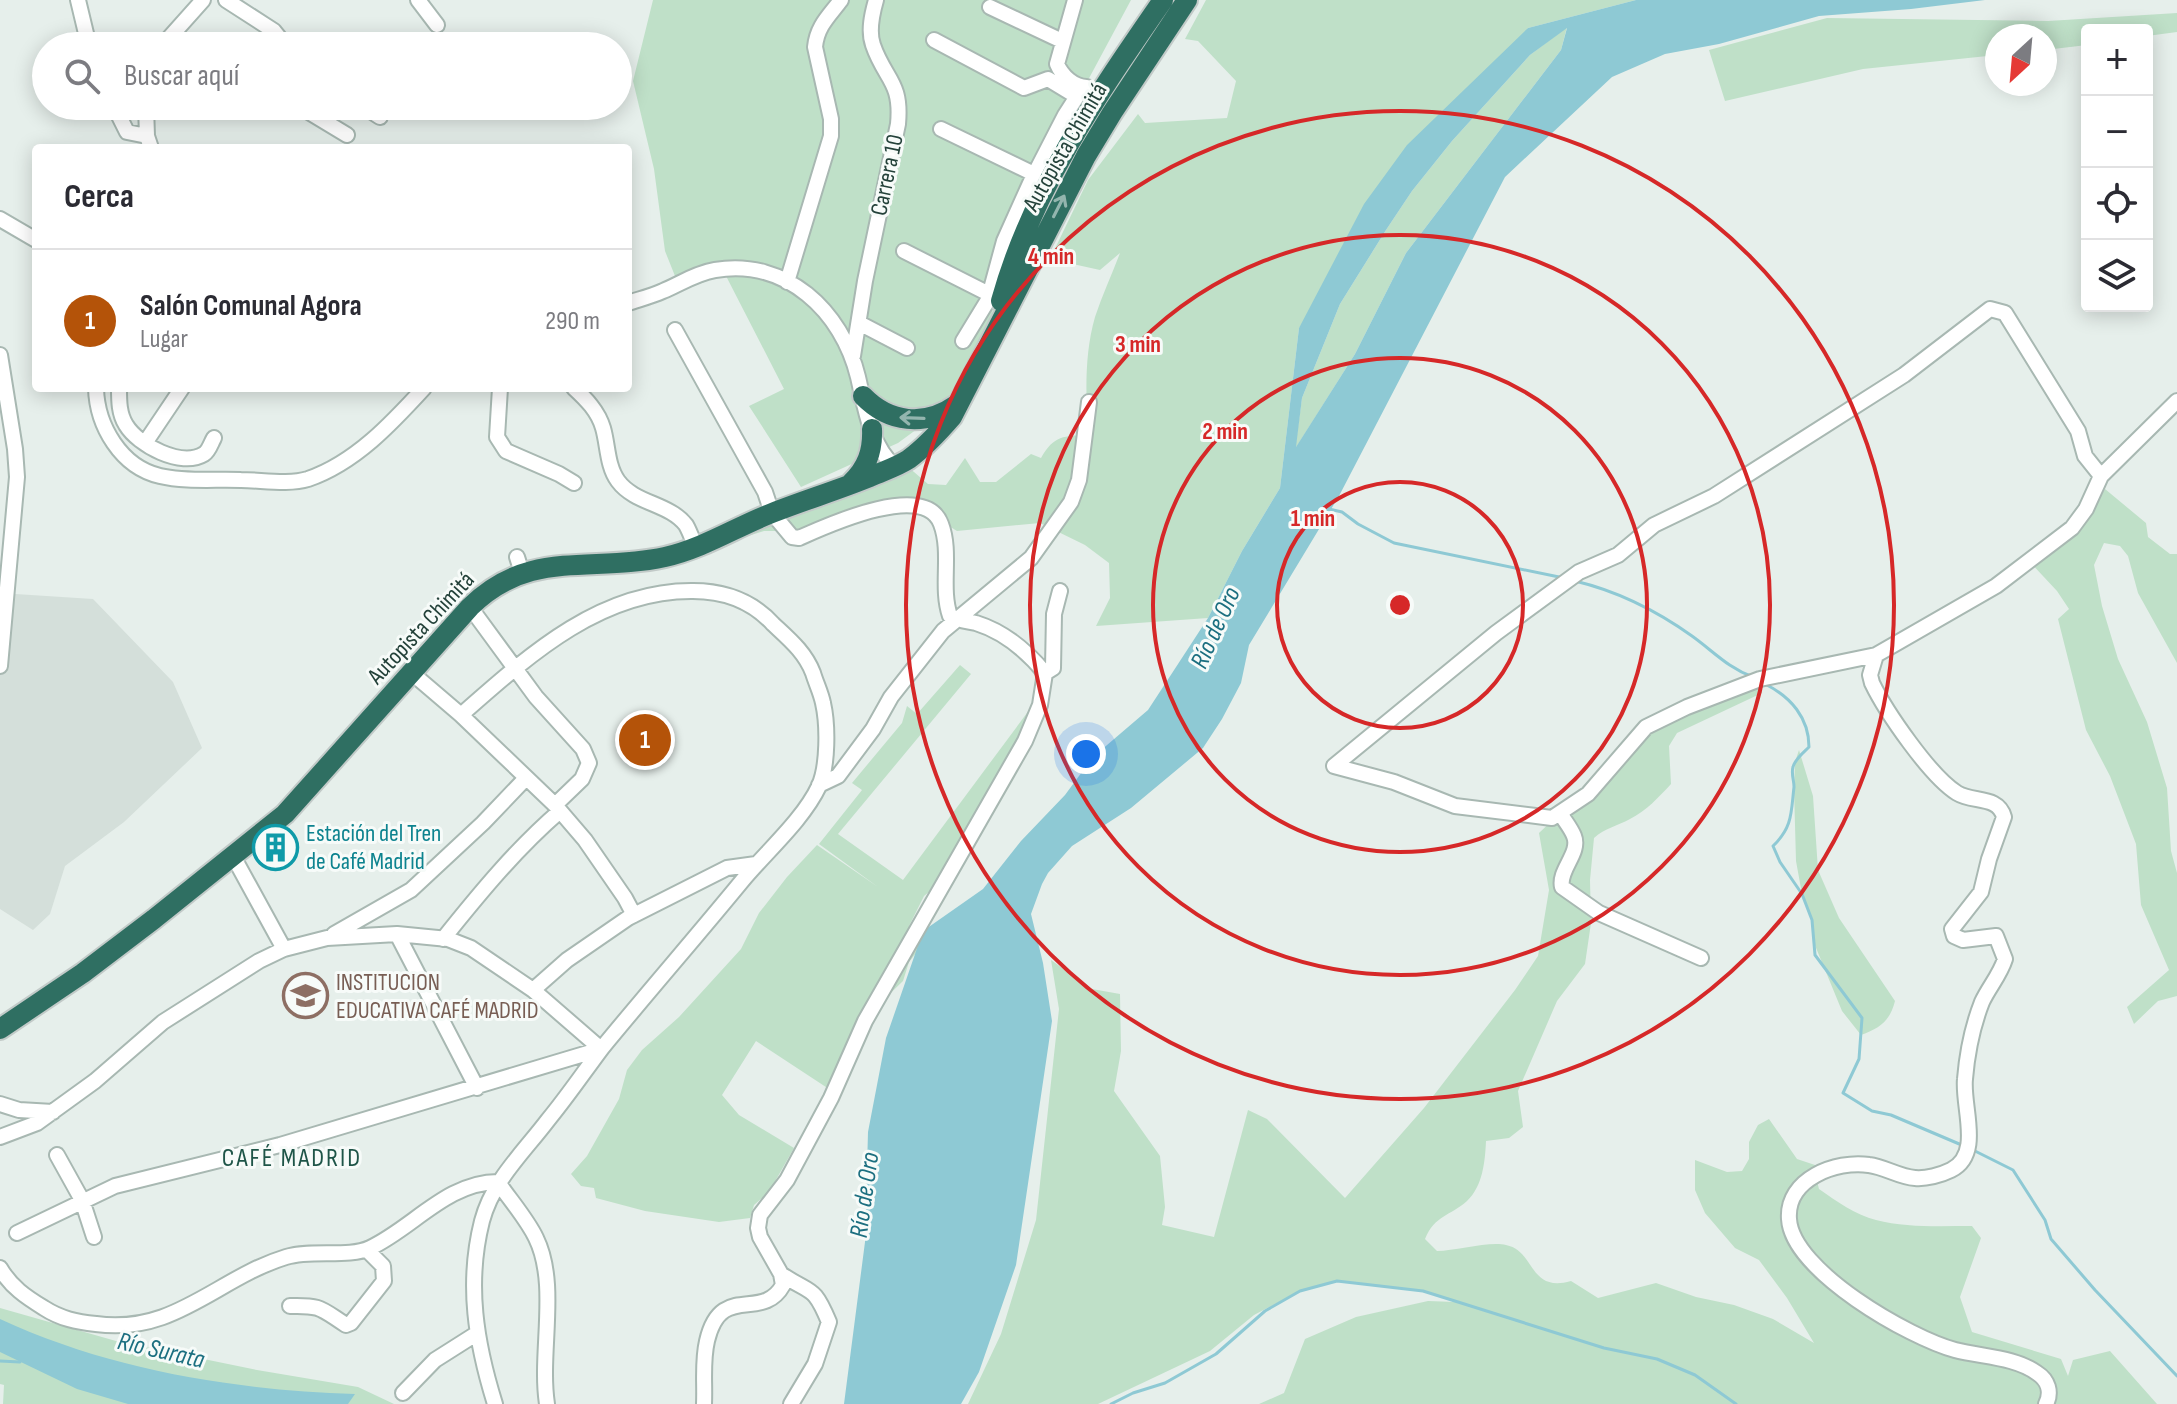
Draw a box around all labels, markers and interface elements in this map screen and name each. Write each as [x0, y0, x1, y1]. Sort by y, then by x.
north arrow [1985, 24, 2057, 96]
map controls [2081, 24, 2153, 312]
button: + [2081, 24, 2153, 96]
search box [32, 32, 632, 120]
icon: search [60, 54, 104, 98]
text: Buscar aquí [124, 58, 239, 94]
street label: Autopista Chimitá [1016, 78, 1113, 217]
button: − [2081, 96, 2153, 168]
street label: Carrera 10 [864, 132, 910, 218]
button: locate [2081, 168, 2153, 240]
text: Cerca [64, 176, 134, 217]
one-way arrow [1052, 195, 1068, 219]
button: layers [2081, 240, 2153, 312]
text: 4 min [1028, 242, 1074, 271]
text: Salón Comunal Agora [140, 288, 362, 324]
text: 1 [85, 306, 95, 337]
text: 290 m [545, 306, 600, 337]
text: Lugar [140, 324, 188, 355]
text: 3 min [1115, 330, 1161, 359]
one-way arrow [899, 411, 926, 426]
text: 2 min [1202, 417, 1248, 446]
text: 1 min [1291, 504, 1335, 533]
street label: Autopista Chimitá [361, 566, 480, 691]
water label: Río de Oro [1184, 582, 1248, 674]
centre of rings [1386, 591, 1414, 619]
pin: 1 [619, 710, 671, 770]
your location [1066, 734, 1106, 774]
place label: Estación del Tren de Café Madrid [306, 819, 441, 876]
building icon: Estación del Tren de Café Madrid [251, 823, 299, 871]
place label: INSTITUCION EDUCATIVA CAFÉ MADRID [336, 968, 539, 1025]
school or university icon: INSTITUCION EDUCATIVA CAFÉ MADRID [281, 972, 329, 1020]
district label: CAFÉ MADRID [222, 1143, 362, 1174]
water label: Río de Oro [844, 1150, 886, 1240]
water label: Río Surata [115, 1326, 208, 1376]

